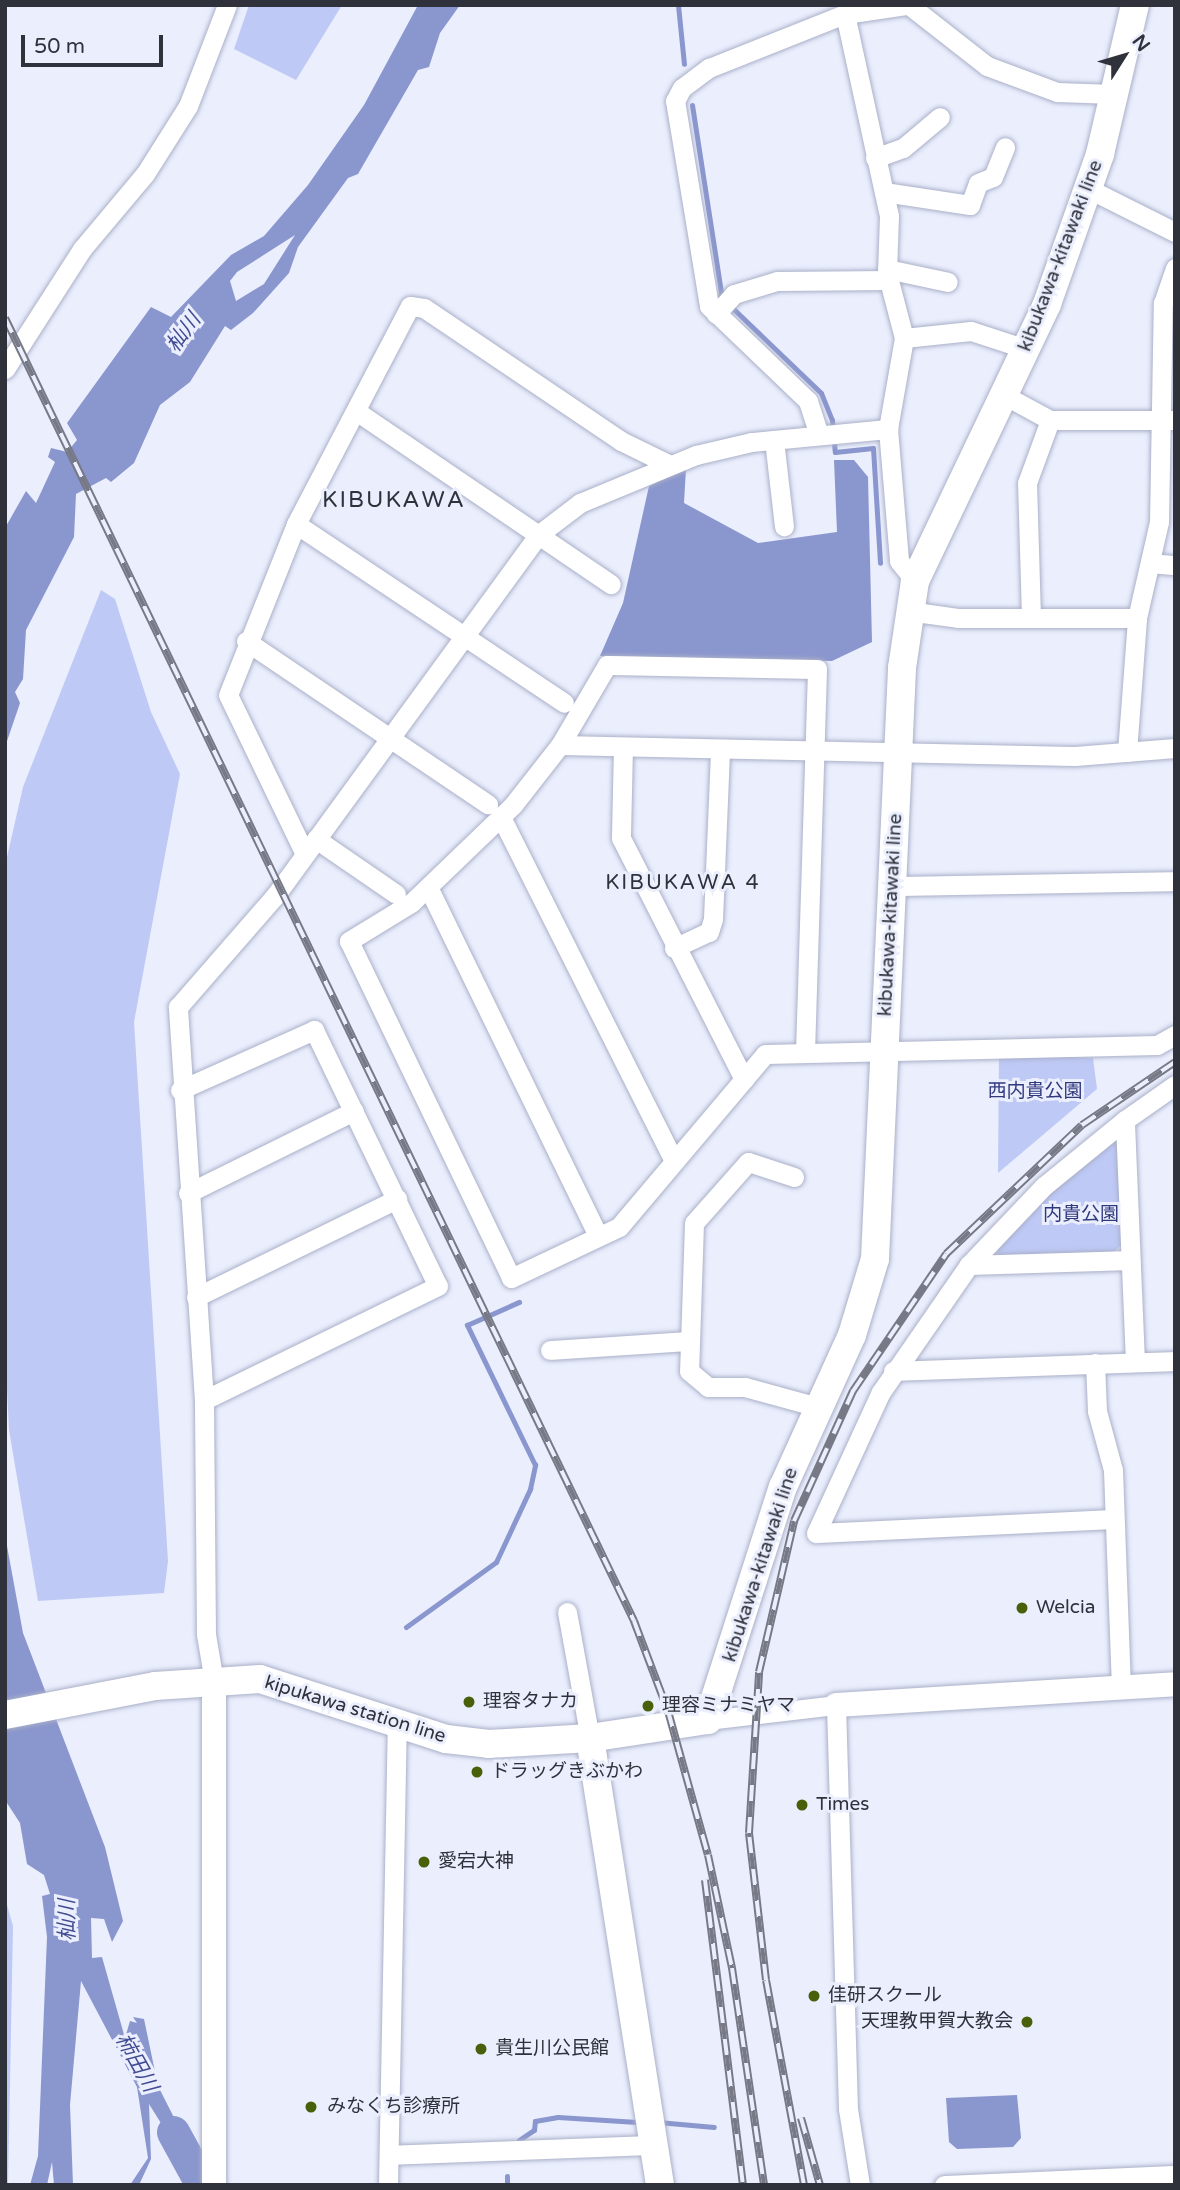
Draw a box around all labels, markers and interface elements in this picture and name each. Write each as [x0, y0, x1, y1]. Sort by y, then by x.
scale bar [24, 21, 166, 65]
north arrow [1089, 21, 1159, 91]
text: N [1127, 31, 1154, 56]
text: 50 m [34, 34, 85, 59]
street label: kibukawa-kitawaki line [1014, 157, 1108, 355]
water label: 杣川 [161, 309, 207, 357]
district label: KIBUKAWA [323, 486, 465, 514]
street label: kibukawa-kitawaki line [874, 813, 908, 1017]
district label: KIBUKAWA 4 [607, 870, 759, 896]
park label: 西内貴公園 [988, 1081, 1082, 1103]
park label: 内貴公園 [1043, 1204, 1119, 1226]
street label: kibukawa-kitawaki line [719, 1465, 803, 1665]
place label: Welcia [1036, 1597, 1095, 1619]
marker: Welcia [1014, 1600, 1030, 1616]
street label: kipukawa station line [262, 1672, 448, 1748]
place label: 理容タナカ [483, 1691, 578, 1713]
marker: 理容タナカ [461, 1694, 477, 1710]
place label: 理容ミナミヤマ [662, 1695, 795, 1717]
marker: 理容ミナミヤマ [640, 1698, 656, 1714]
place label: ドラッグきぶかわ [491, 1761, 643, 1783]
marker: ドラッグきぶかわ [469, 1764, 485, 1780]
place label: Times [816, 1794, 869, 1816]
marker: Times [794, 1797, 810, 1813]
place label: 愛宕大神 [438, 1851, 514, 1873]
marker: 愛宕大神 [416, 1854, 432, 1870]
water label: 杣川 [55, 1899, 81, 1941]
place label: 佳研スクール [828, 1985, 942, 2007]
marker: 佳研スクール [806, 1988, 822, 2004]
place label: 天理教甲賀大教会 [861, 2011, 1013, 2033]
marker: 天理教甲賀大教会 [1019, 2014, 1035, 2030]
water label: 柿田川 [110, 2029, 162, 2097]
place label: 貴生川公民館 [495, 2038, 609, 2060]
marker: 貴生川公民館 [473, 2041, 489, 2057]
place label: みなくち診療所 [327, 2096, 460, 2118]
marker: みなくち診療所 [301, 2097, 321, 2117]

